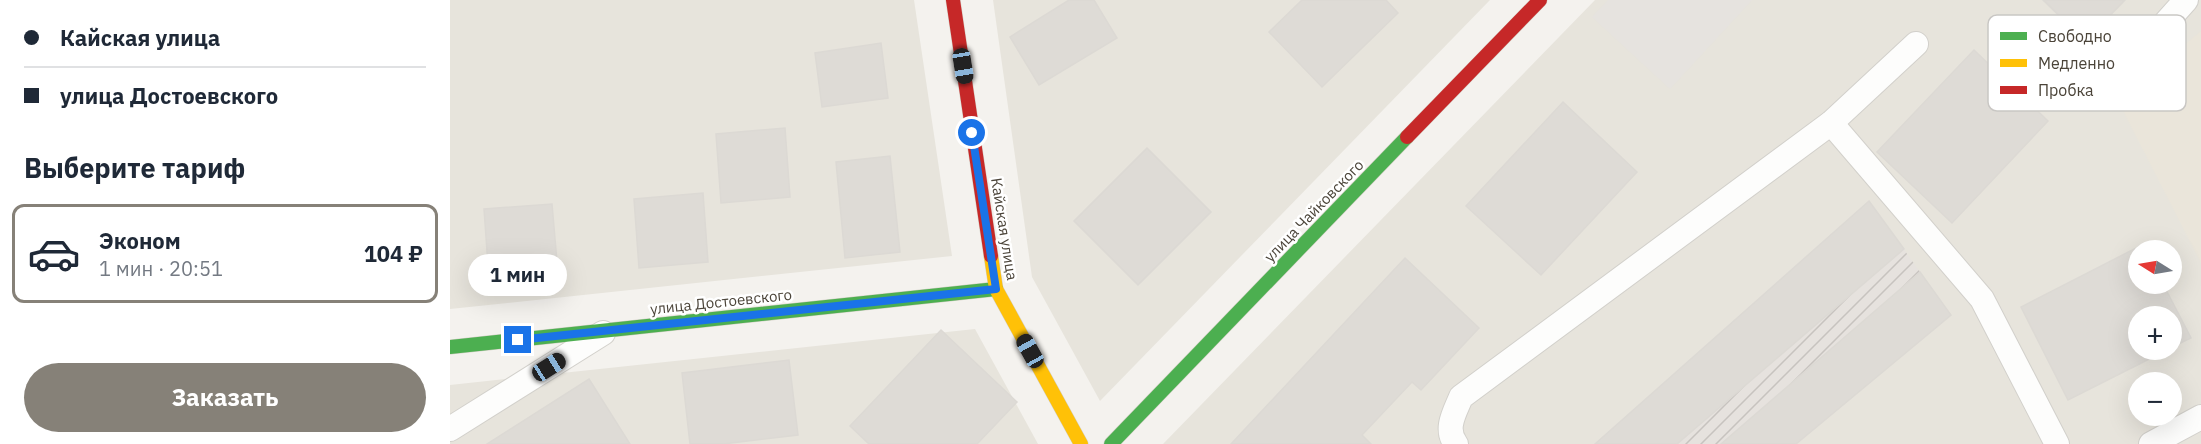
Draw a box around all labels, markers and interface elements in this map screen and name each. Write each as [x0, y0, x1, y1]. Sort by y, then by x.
legend [1988, 15, 2186, 111]
text: Кайская улица [60, 23, 220, 52]
text: Свободно [2038, 26, 2112, 46]
car [951, 47, 975, 85]
text: Медленно [2038, 53, 2115, 73]
text: Пробка [2038, 80, 2094, 100]
text: улица Достоевского [60, 81, 278, 110]
route start [958, 119, 985, 146]
text: Выберите тариф [24, 150, 245, 185]
street label: улица Чайковского [1260, 156, 1367, 266]
street label: Кайская улица [987, 176, 1022, 282]
text: Эконом [99, 226, 181, 255]
icon: car [27, 227, 81, 281]
text: 104 ₽ [364, 239, 423, 268]
north arrow [2128, 240, 2182, 294]
map controls [2128, 240, 2182, 426]
callout: 1 мин [469, 253, 568, 295]
text: 1 мин · 20:51 [99, 255, 223, 282]
text: 1 мин [490, 261, 545, 288]
street label: улица Достоевского [649, 285, 793, 318]
button: + [2128, 306, 2182, 360]
route end [504, 326, 531, 353]
car [1013, 331, 1047, 371]
car [529, 350, 569, 384]
button: Заказать [24, 363, 426, 432]
button: − [2128, 372, 2182, 426]

